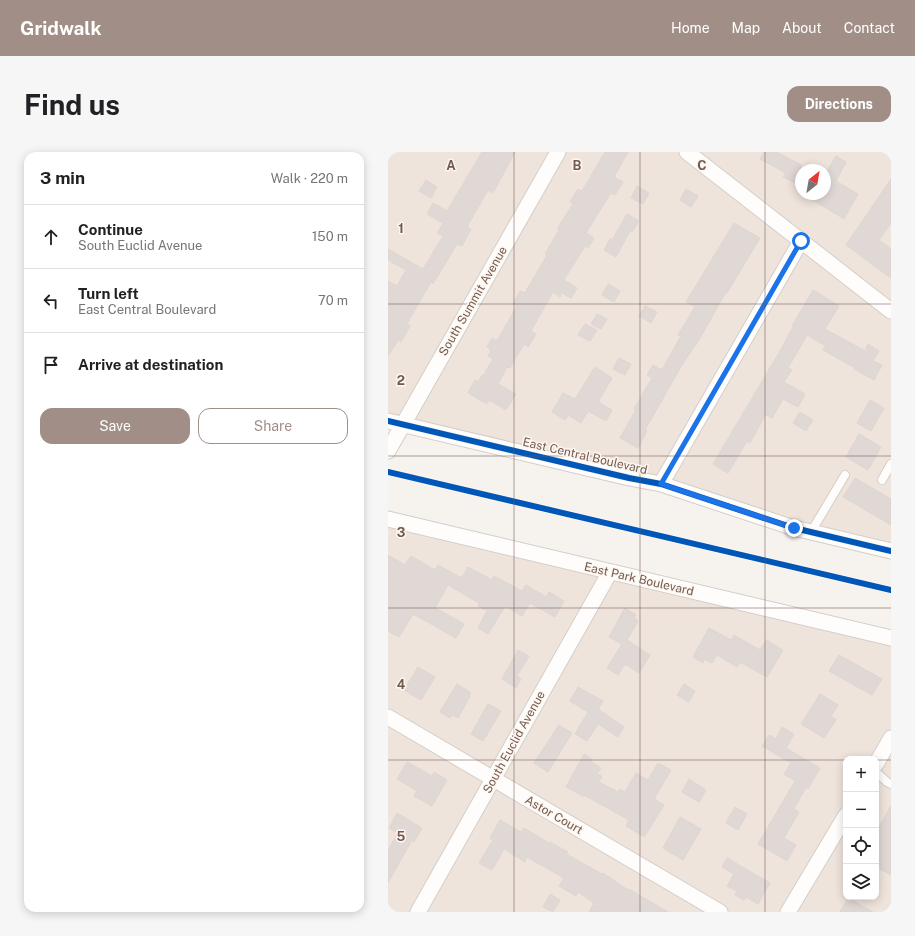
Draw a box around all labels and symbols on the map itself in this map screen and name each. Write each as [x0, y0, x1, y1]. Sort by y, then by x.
text: A [446, 158, 456, 173]
text: B [573, 158, 582, 173]
text: C [697, 158, 707, 173]
north arrow [795, 164, 831, 200]
text: 1 [398, 221, 404, 236]
route start [792, 232, 810, 250]
street label: South Summit Avenue [436, 244, 510, 358]
text: 2 [397, 373, 405, 388]
street label: East Central Boulevard [521, 435, 649, 477]
route end [785, 519, 803, 537]
text: 3 [397, 525, 406, 540]
street label: East Park Boulevard [583, 560, 695, 598]
text: 4 [397, 677, 406, 692]
street label: South Euclid Avenue [480, 688, 548, 796]
street label: Astor Court [523, 793, 586, 837]
text: 5 [397, 829, 406, 844]

